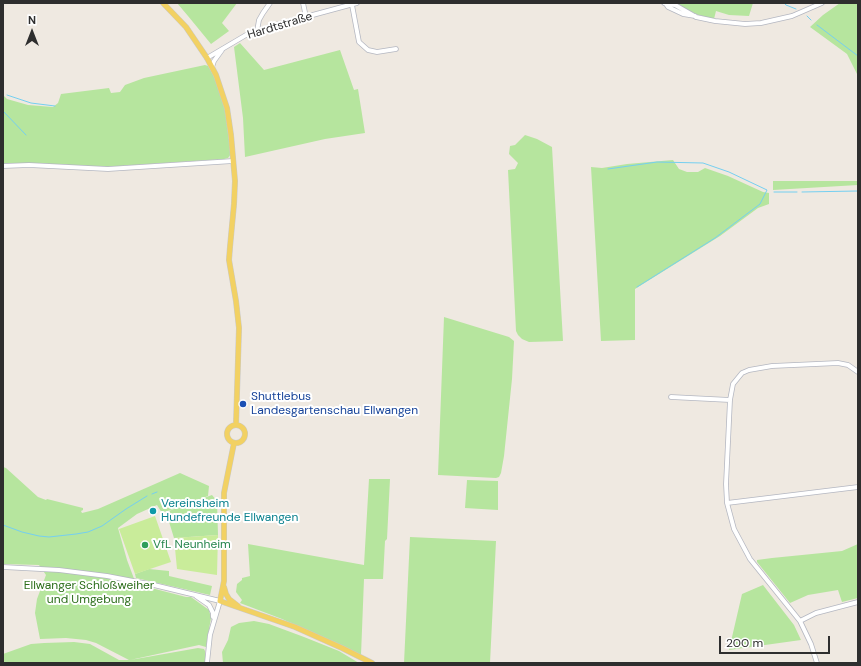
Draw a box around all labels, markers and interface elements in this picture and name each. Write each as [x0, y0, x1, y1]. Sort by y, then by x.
street label: Hardtstraße [246, 9, 314, 43]
north arrow [12, 12, 52, 52]
text: N [28, 13, 36, 27]
place label: Shuttlebus Landesgartenschau Ellwangen [251, 390, 418, 418]
marker: Shuttlebus Landesgartenschau Ellwangen [238, 399, 248, 409]
place label: Vereinsheim Hundefreunde Ellwangen [161, 497, 298, 525]
marker: Vereinsheim Hundefreunde Ellwangen [148, 506, 158, 516]
place label: VfL Neunheim [153, 538, 231, 552]
marker: VfL Neunheim [140, 540, 150, 550]
park label: Ellwanger Schloßweiher und Umgebung [24, 579, 154, 607]
scale bar [721, 628, 832, 654]
text: 200 m [726, 635, 763, 651]

